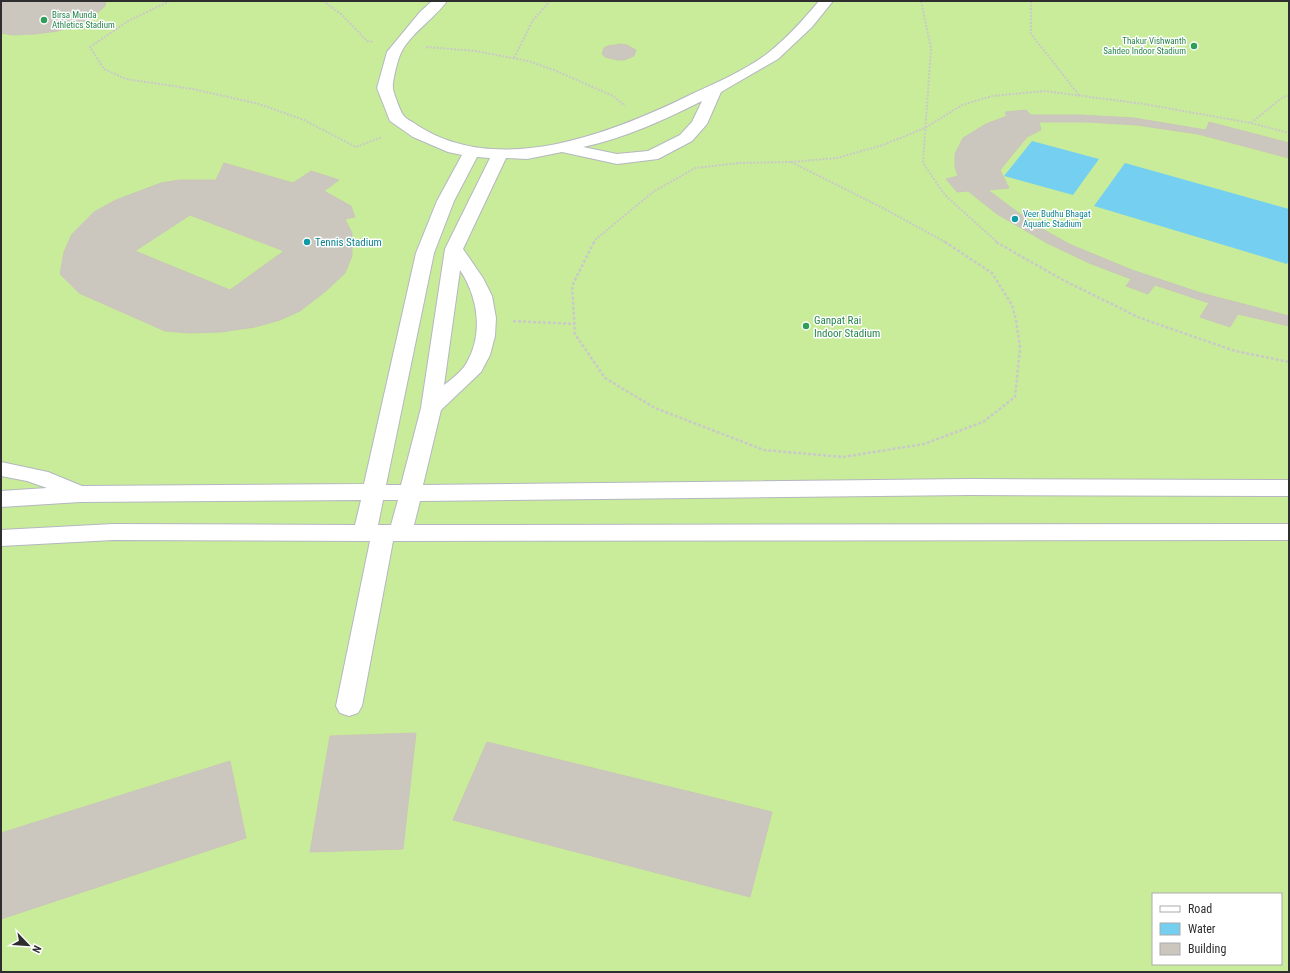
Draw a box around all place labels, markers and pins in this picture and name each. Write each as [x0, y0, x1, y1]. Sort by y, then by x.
place label: Birsa Munda Athletics Stadium [52, 10, 115, 30]
marker: Birsa Munda Athletics Stadium [39, 15, 49, 25]
place label: Thakur Vishwanth Sahdeo Indoor Stadium [1103, 36, 1186, 56]
marker: Thakur Vishwanth Sahdeo Indoor Stadium [1189, 41, 1199, 51]
place label: Veer Budhu Bhagat Aquatic Stadium [1023, 209, 1091, 229]
marker: Veer Budhu Bhagat Aquatic Stadium [1010, 214, 1020, 224]
place label: Tennis Stadium [315, 236, 382, 249]
marker: Tennis Stadium [302, 237, 312, 247]
place label: Ganpat Rai Indoor Stadium [814, 314, 880, 340]
marker: Ganpat Rai Indoor Stadium [801, 321, 811, 331]

